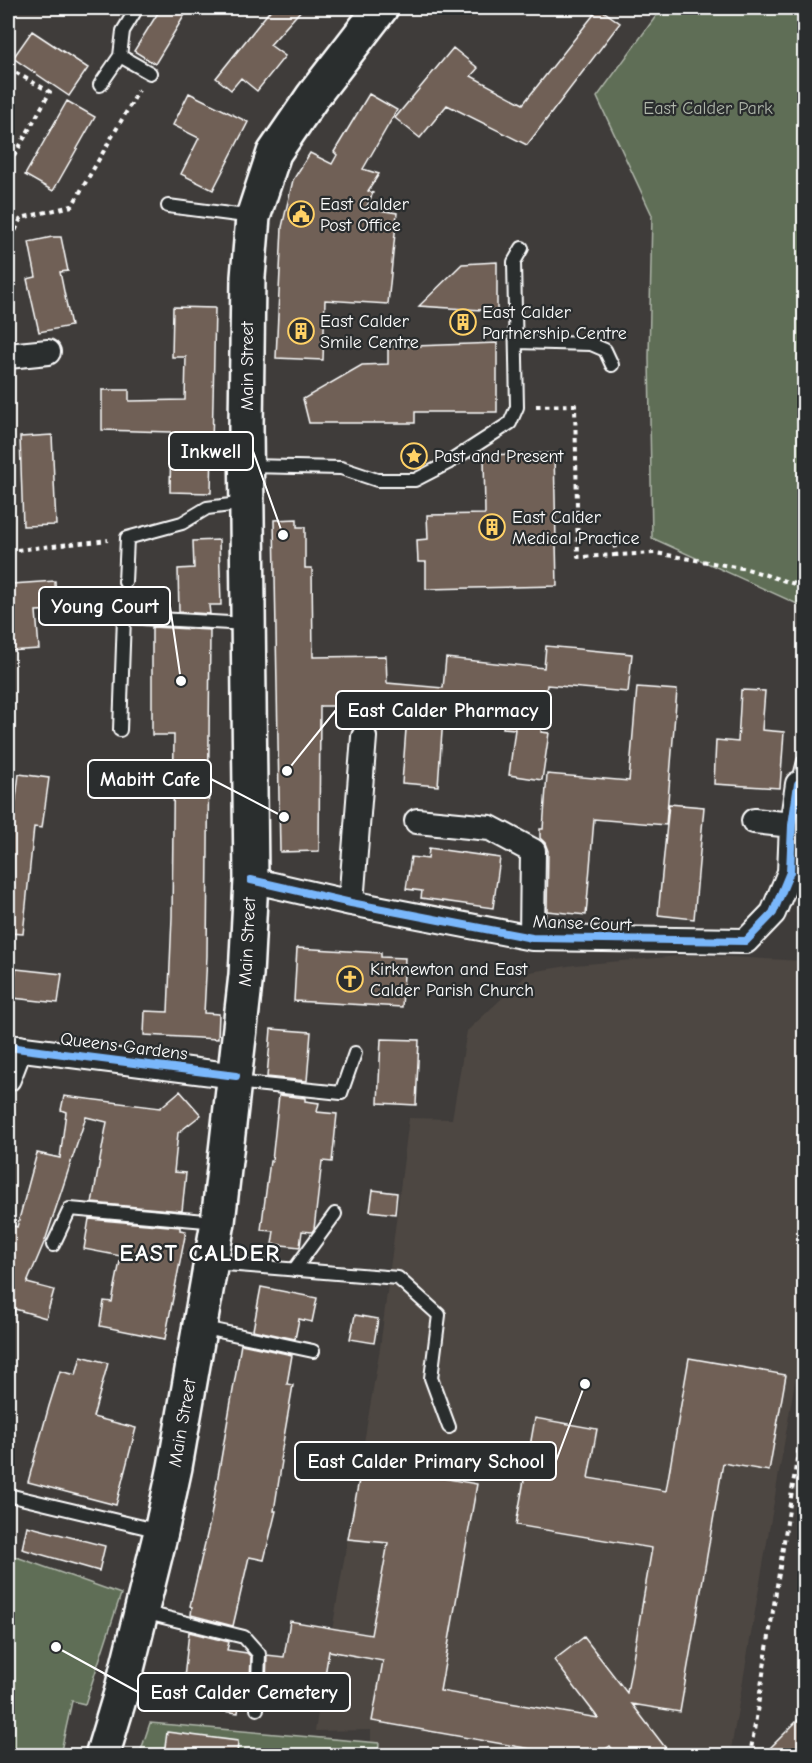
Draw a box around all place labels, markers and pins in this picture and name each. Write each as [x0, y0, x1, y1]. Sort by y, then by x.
place label: East Calder Post Office [320, 194, 410, 236]
public building icon: East Calder Post Office [286, 199, 316, 229]
place label: East Calder Partnership Centre [482, 302, 627, 344]
building icon: East Calder Partnership Centre [448, 307, 478, 337]
place label: East Calder Smile Centre [320, 311, 419, 353]
building icon: East Calder Smile Centre [286, 316, 316, 346]
callout: Inkwell [169, 432, 253, 470]
place icon: Past and Present [399, 441, 429, 471]
place label: Past and Present [434, 446, 564, 467]
place label: East Calder Medical Practice [512, 507, 639, 549]
building icon: East Calder Medical Practice [477, 512, 507, 542]
callout: Young Court [39, 587, 170, 625]
callout: East Calder Pharmacy [336, 691, 551, 729]
callout: Mabitt Cafe [88, 760, 211, 798]
place label: Kirknewton and East Calder Parish Church [370, 959, 534, 1001]
church icon: Kirknewton and East Calder Parish Church [335, 964, 365, 994]
callout: East Calder Primary School [295, 1442, 556, 1480]
callout: East Calder Cemetery [138, 1673, 350, 1711]

